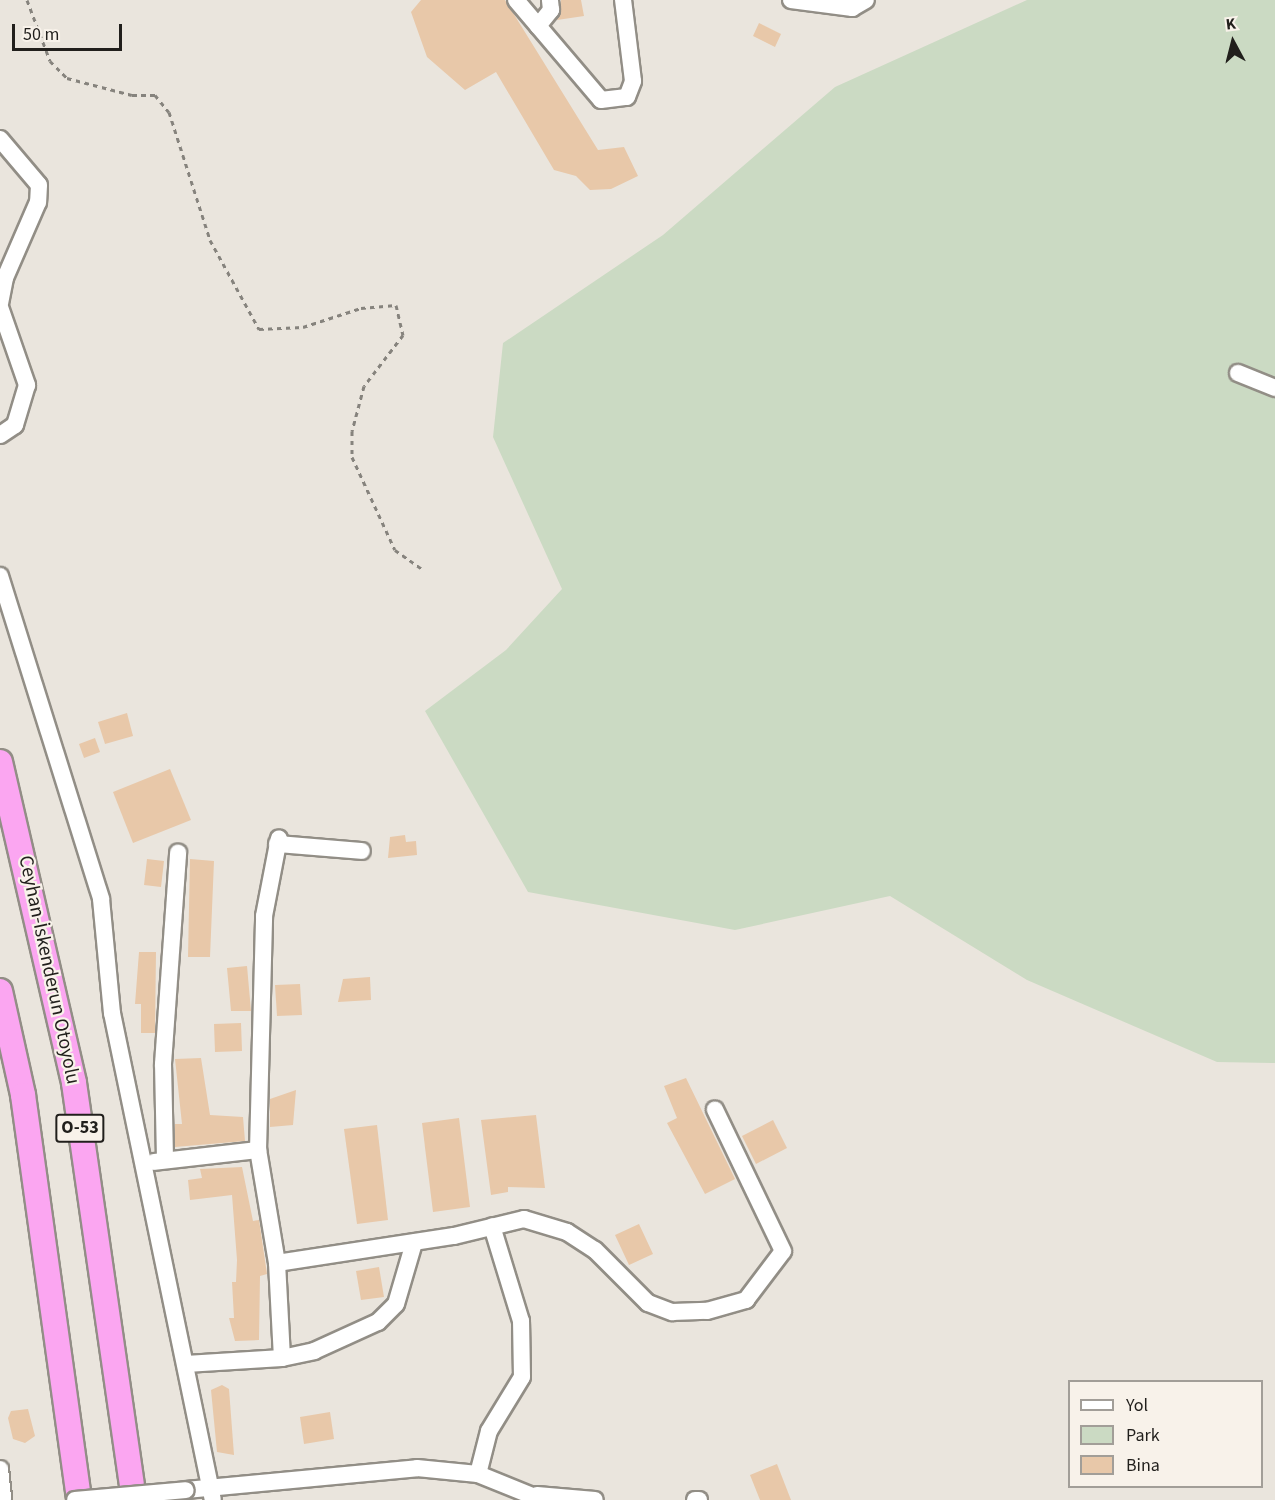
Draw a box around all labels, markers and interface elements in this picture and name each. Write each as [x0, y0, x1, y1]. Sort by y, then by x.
scale bar [15, 12, 124, 50]
north arrow [1203, 12, 1263, 72]
text: K [1225, 13, 1237, 36]
text: 50 m [23, 22, 59, 47]
street label: Ceyhan-İskenderun Otoyolu [13, 853, 85, 1087]
road number: O-53 [54, 1113, 106, 1143]
legend [1068, 1380, 1263, 1488]
text: Yol [1126, 1393, 1148, 1418]
text: Park [1126, 1423, 1160, 1448]
text: Bina [1126, 1453, 1160, 1478]

